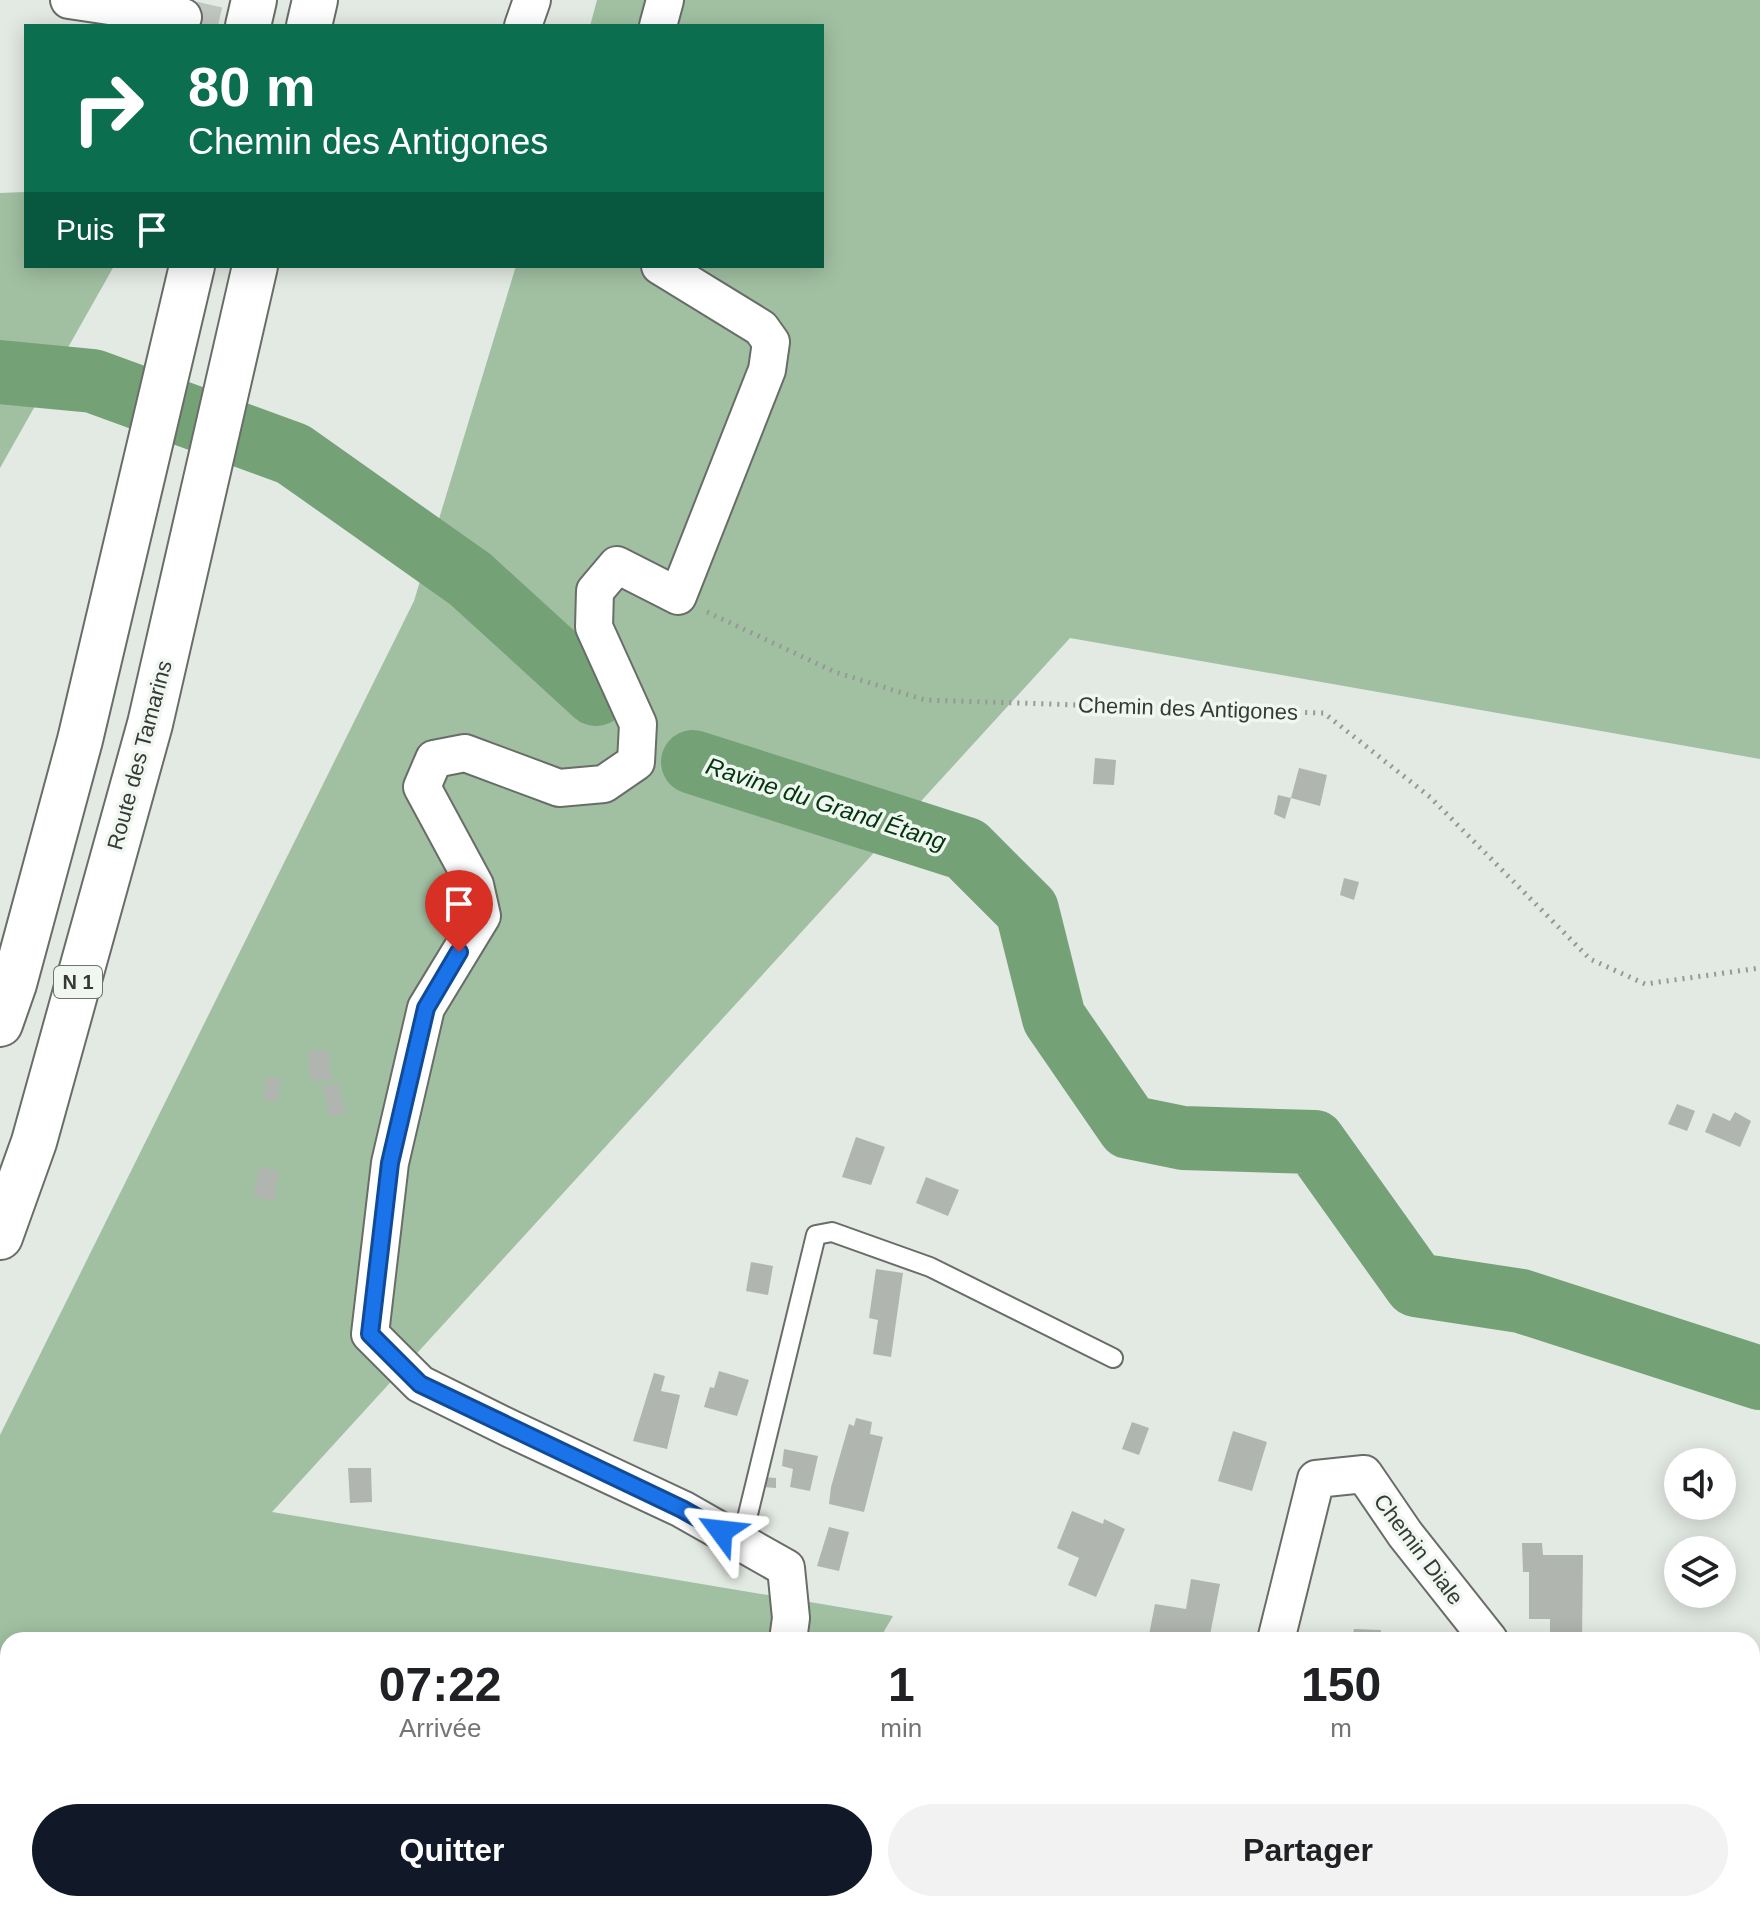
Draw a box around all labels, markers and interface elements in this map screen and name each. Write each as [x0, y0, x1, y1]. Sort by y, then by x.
text: 80 m [188, 55, 316, 118]
icon: right [56, 56, 160, 160]
text: Chemin des Antigones [188, 121, 548, 162]
icon: arrive [130, 208, 174, 252]
text: Puis [56, 213, 114, 246]
street label: Route des Tamarins [102, 658, 177, 853]
street label: Chemin des Antigones [1078, 692, 1298, 725]
water label: Ravine du Grand Étang [703, 752, 950, 855]
pin [425, 870, 493, 952]
icon: arrive [437, 882, 481, 926]
road number: N 1 [54, 966, 102, 998]
map controls [1664, 1448, 1736, 1608]
button: sound [1664, 1448, 1736, 1520]
position arrow [679, 1489, 763, 1573]
street label: Chemin Diale [1369, 1489, 1468, 1610]
button: layers [1664, 1536, 1736, 1608]
text: 07:22 [379, 1658, 502, 1711]
text: 1 [888, 1658, 915, 1711]
text: 150 [1301, 1658, 1381, 1711]
text: Arrivée [399, 1713, 481, 1743]
text: min [880, 1713, 922, 1743]
text: m [1330, 1713, 1352, 1743]
button: Quitter [32, 1804, 872, 1896]
button: Partager [888, 1804, 1728, 1896]

